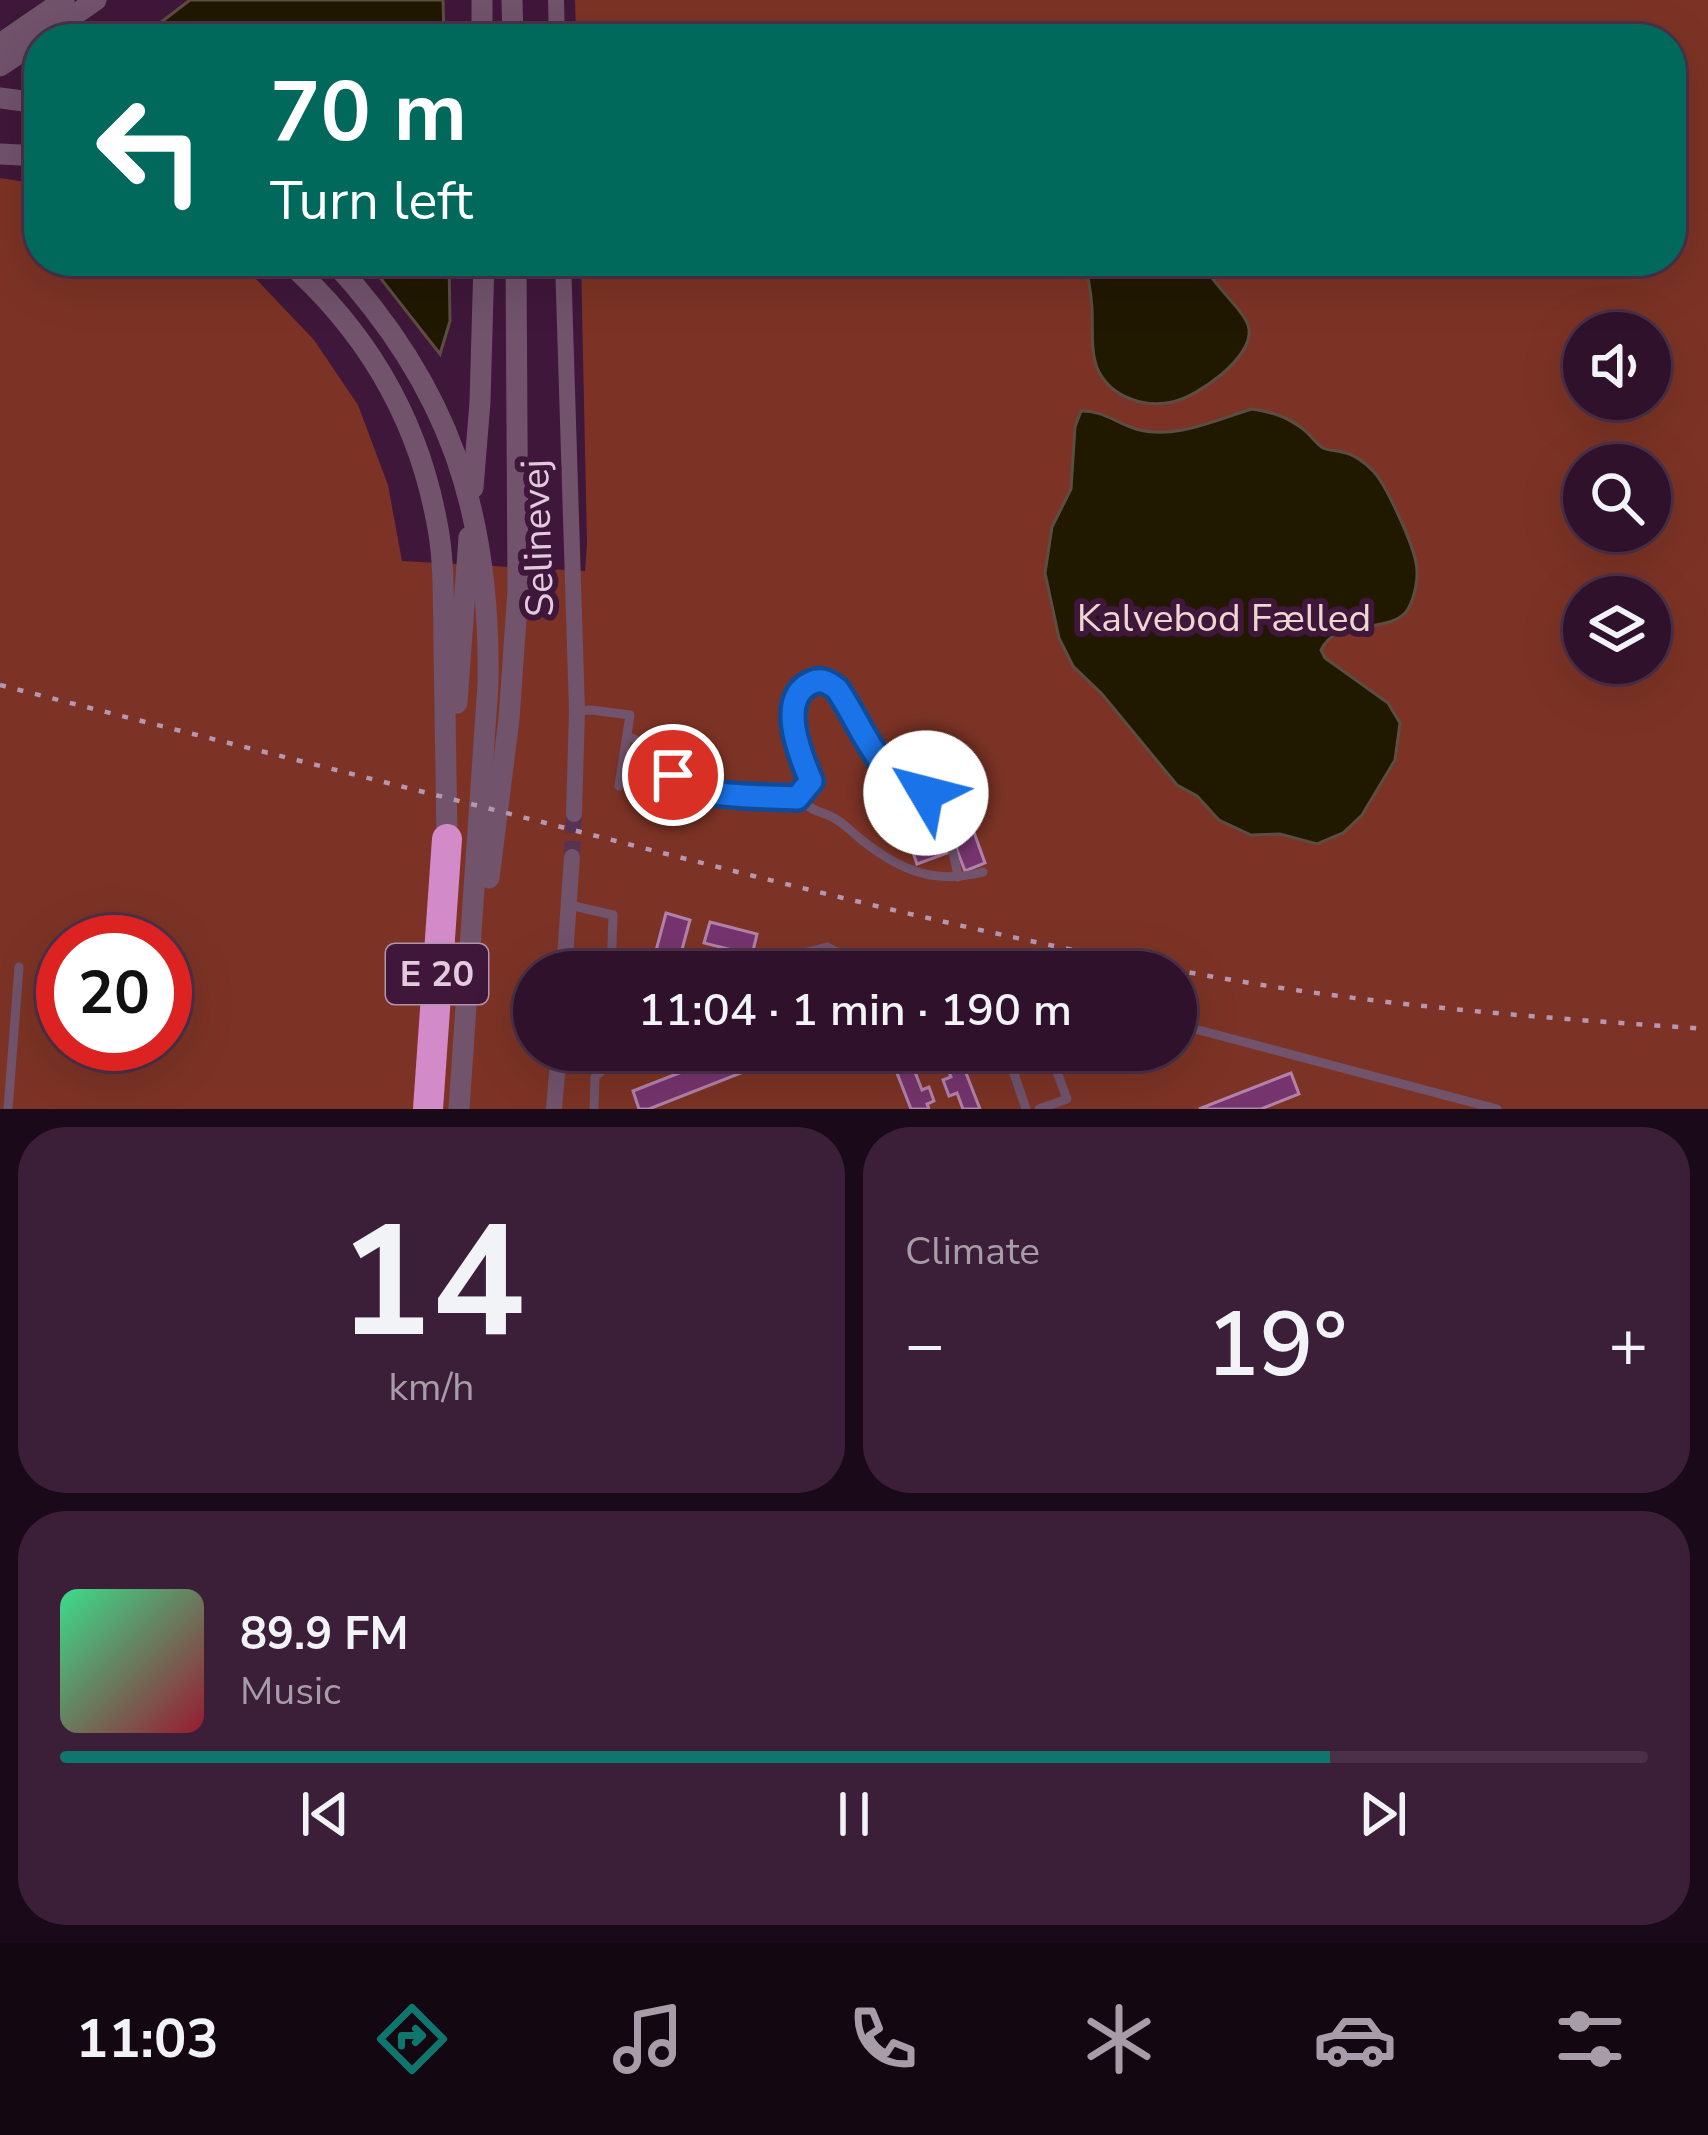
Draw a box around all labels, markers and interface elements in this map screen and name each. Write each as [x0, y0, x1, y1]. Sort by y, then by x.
text: 70 m [270, 55, 467, 170]
icon: left [72, 72, 228, 228]
text: Turn left [270, 164, 473, 238]
map controls [1563, 312, 1671, 684]
button: sound [1563, 312, 1671, 420]
button: search [1563, 444, 1671, 552]
street label: Selinevej [509, 458, 567, 618]
button: layers [1563, 576, 1671, 684]
park label: Kalvebod Fælled [1077, 592, 1371, 645]
pin [622, 724, 724, 826]
position arrow [863, 730, 989, 856]
icon: arrive [640, 742, 706, 808]
speed limit sign: 20 [36, 915, 192, 1071]
road number: E 20 [386, 944, 488, 1004]
text: 11:04 · 1 min · 190 m [638, 980, 1072, 1041]
text: 14 [338, 1176, 525, 1389]
text: Climate [905, 1225, 1040, 1278]
text: 19° [1206, 1284, 1347, 1407]
text: − [905, 1300, 945, 1390]
text: + [1608, 1300, 1648, 1390]
text: km/h [389, 1361, 474, 1414]
text: 89.9 FM [240, 1604, 409, 1665]
text: Music [240, 1665, 341, 1718]
icon: previous [292, 1781, 358, 1847]
icon: pause [821, 1781, 887, 1847]
icon: next [1350, 1781, 1416, 1847]
icon: directions [370, 1997, 454, 2081]
icon: music [606, 1997, 690, 2081]
icon: phone [841, 1997, 925, 2081]
icon: climate [1077, 1997, 1161, 2081]
icon: car [1313, 1997, 1397, 2081]
icon: filters [1548, 1997, 1632, 2081]
text: 11:03 [76, 2002, 219, 2076]

